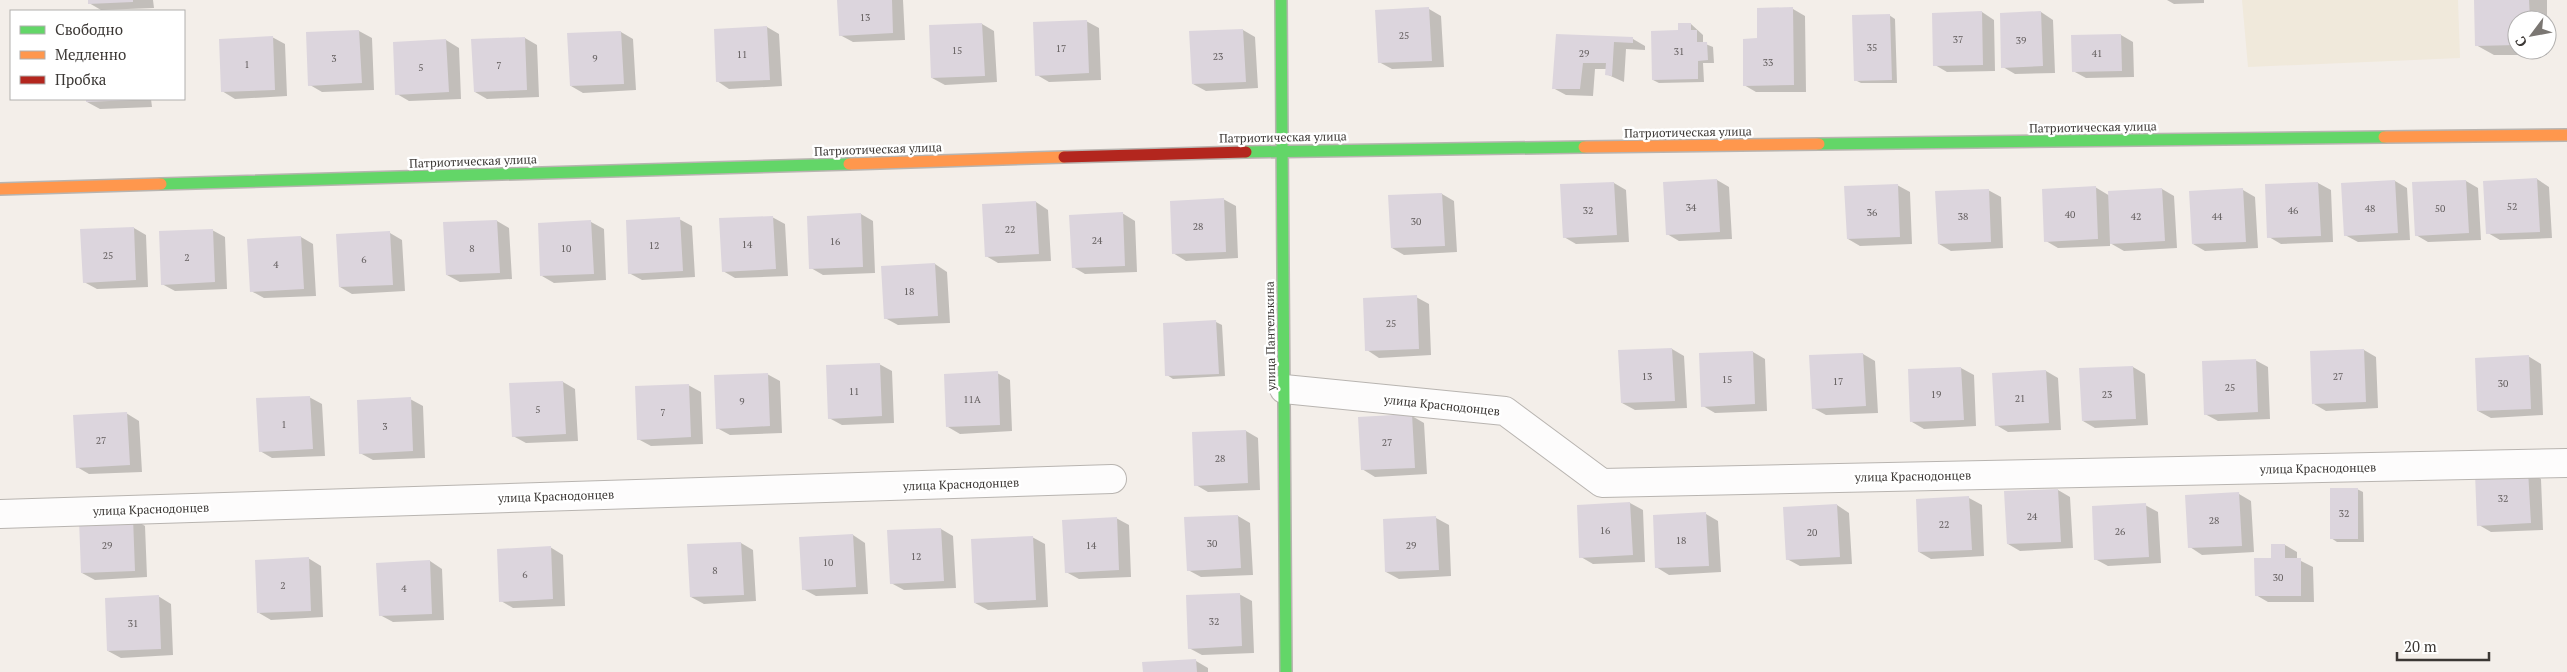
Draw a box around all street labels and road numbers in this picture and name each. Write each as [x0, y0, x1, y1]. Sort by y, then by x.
street label: Патриотическая улица [2029, 118, 2157, 136]
street label: Патриотическая улица [1624, 123, 1752, 141]
street label: Патриотическая улица [1219, 128, 1347, 146]
street label: Патриотическая улица [814, 139, 942, 159]
street label: Патриотическая улица [409, 151, 537, 171]
street label: улица Пантелькина [1262, 281, 1278, 392]
street label: улица Краснодонцев [1382, 391, 1501, 419]
street label: улица Краснодонцев [2259, 459, 2376, 477]
street label: улица Краснодонцев [1854, 467, 1971, 485]
street label: улица Краснодонцев [902, 474, 1019, 494]
street label: улица Краснодонцев [497, 486, 614, 506]
street label: улица Краснодонцев [92, 499, 209, 519]

